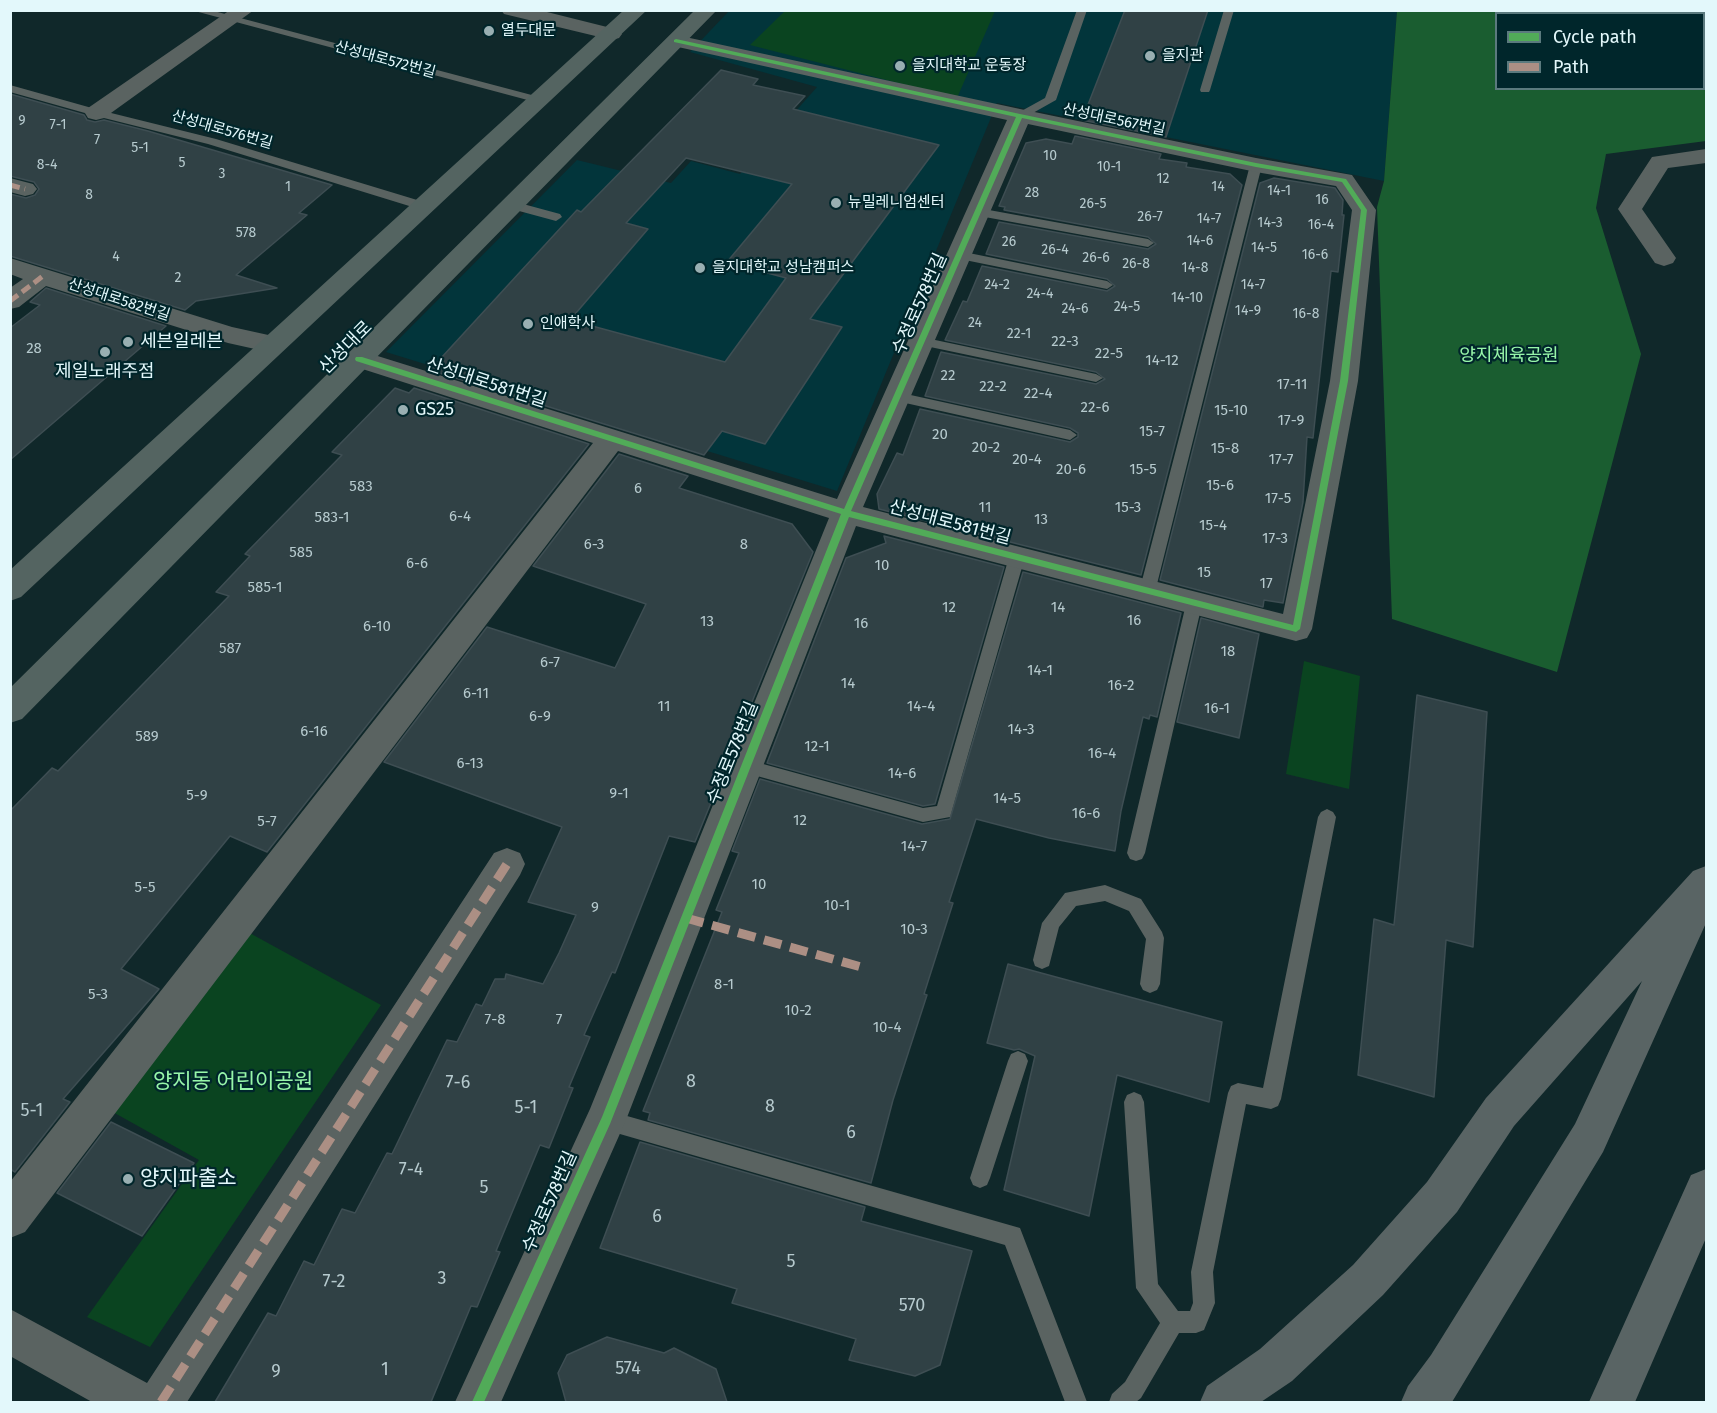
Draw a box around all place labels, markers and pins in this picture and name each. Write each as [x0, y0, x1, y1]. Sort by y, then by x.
place label: 열두대문 [501, 22, 556, 40]
marker: 열두대문 [482, 24, 496, 38]
place label: 을지관 [1162, 47, 1203, 65]
marker: 을지관 [1143, 49, 1157, 63]
place label: 을지대학교 운동장 [912, 57, 1026, 75]
marker: 을지대학교 운동장 [893, 59, 907, 73]
place label: 뉴밀레니엄센터 [848, 194, 945, 212]
marker: 뉴밀레니엄센터 [829, 196, 843, 210]
place label: 을지대학교 성남캠퍼스 [712, 259, 854, 277]
marker: 을지대학교 성남캠퍼스 [693, 261, 707, 275]
place label: 인애학사 [540, 315, 595, 333]
marker: 인애학사 [521, 317, 535, 331]
place label: 세븐일레븐 [140, 331, 223, 353]
marker: 세븐일레븐 [121, 335, 135, 349]
marker: 제일노래주점 [98, 345, 112, 359]
place label: 제일노래주점 [55, 361, 155, 383]
place label: GS25 [415, 399, 454, 421]
marker: GS25 [396, 403, 410, 417]
place label: 양지파출소 [140, 1166, 237, 1192]
marker: 양지파출소 [121, 1172, 135, 1186]

